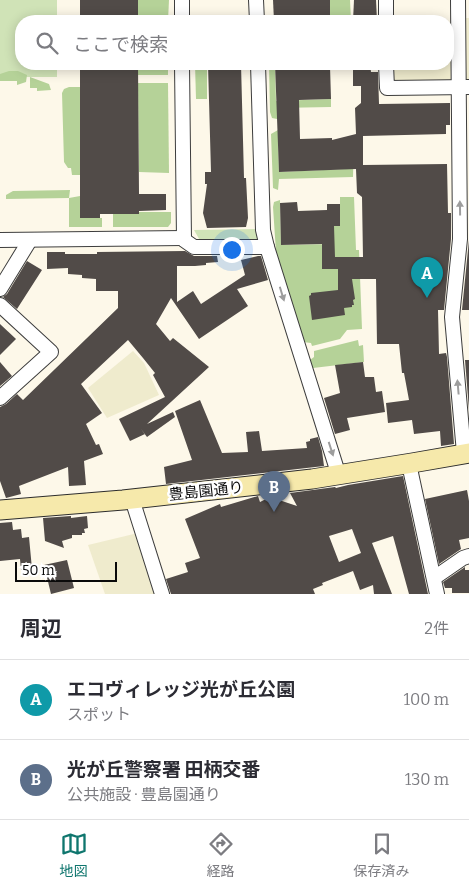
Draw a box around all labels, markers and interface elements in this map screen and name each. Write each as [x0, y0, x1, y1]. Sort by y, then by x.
search box [15, 15, 454, 70]
icon: search [33, 29, 61, 57]
text: ここで検索 [73, 33, 168, 56]
one-way arrow [456, 200, 464, 216]
your location [219, 237, 245, 263]
pin: A [411, 257, 443, 298]
one-way arrow [278, 286, 286, 301]
one-way arrow [454, 379, 462, 395]
one-way arrow [327, 441, 335, 456]
pin: B [258, 471, 290, 512]
street label: 豊島園通り [168, 478, 244, 504]
scale bar [15, 559, 118, 582]
text: 50 m [22, 562, 55, 579]
text: 周辺 [20, 616, 62, 642]
text: 2件 [424, 619, 449, 638]
text: エコヴィレッジ光が丘公園 [67, 678, 295, 701]
text: A [30, 690, 42, 709]
text: 100 m [404, 690, 449, 709]
text: スポット [67, 705, 131, 724]
text: 光が丘警察署 田柄交番 [67, 758, 260, 781]
text: B [31, 770, 41, 789]
text: 130 m [405, 770, 449, 789]
text: 公共施設 · 豊島園通り [67, 785, 221, 804]
tab: 地図 [60, 830, 88, 880]
tab: 経路 [207, 830, 235, 880]
tab: 保存済み [354, 830, 410, 880]

